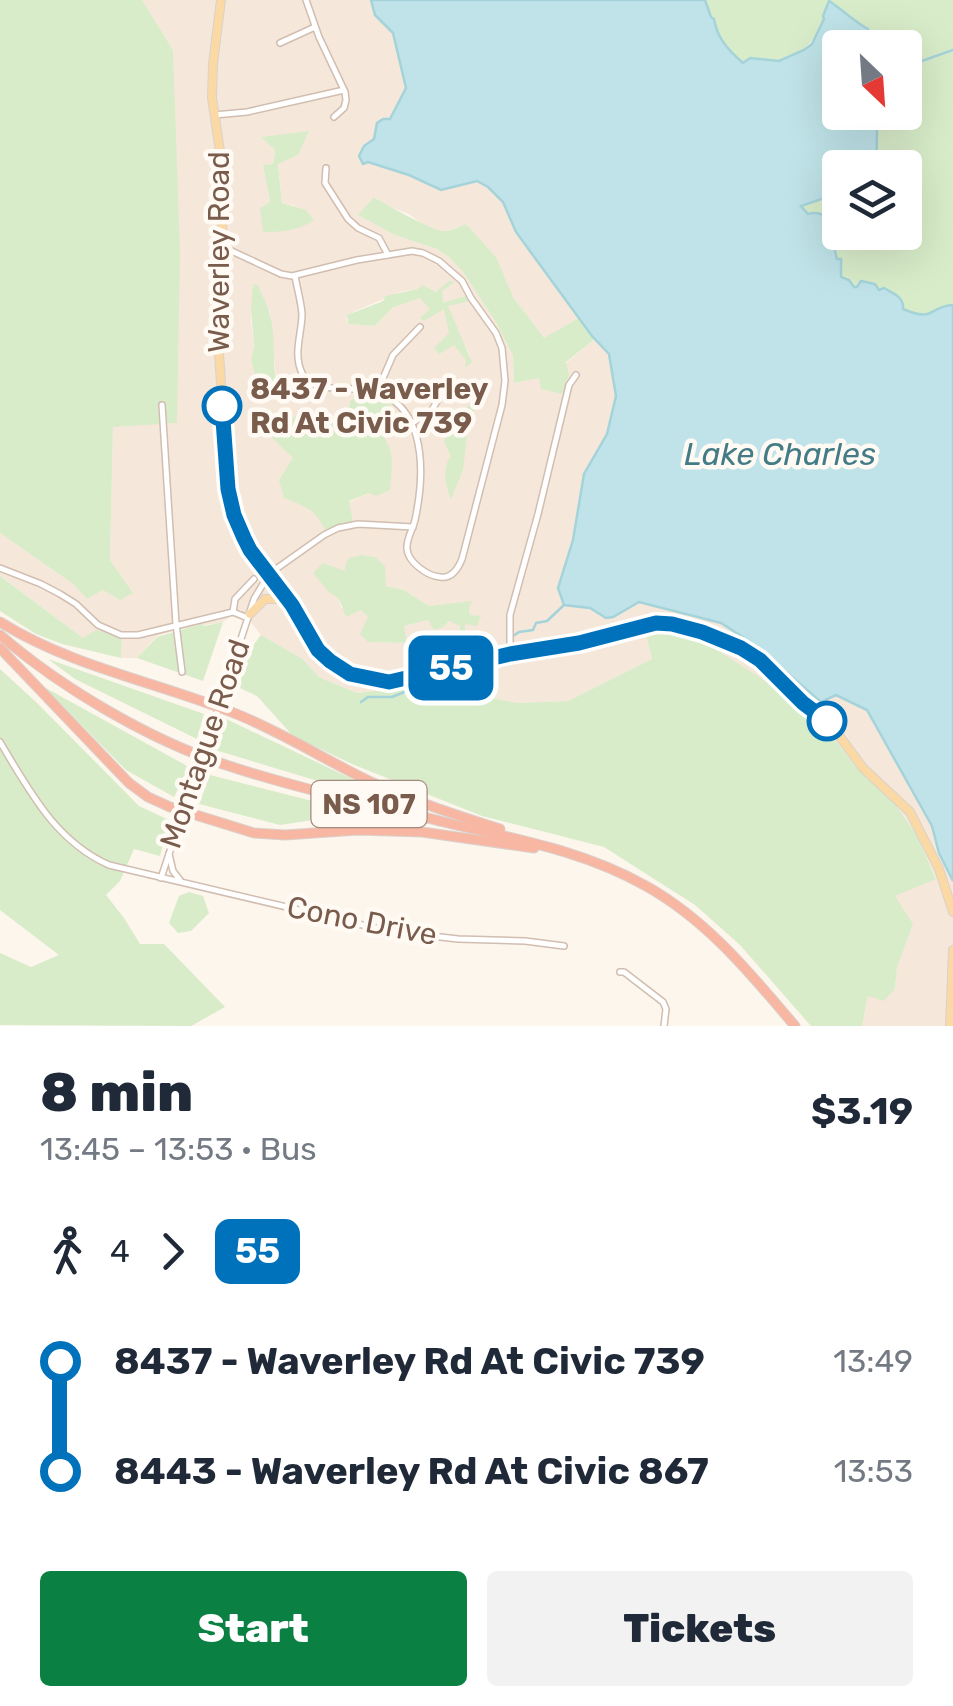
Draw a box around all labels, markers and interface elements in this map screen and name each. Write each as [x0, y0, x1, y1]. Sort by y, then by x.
north arrow [822, 30, 922, 130]
map controls [822, 30, 922, 250]
button: layers [822, 150, 922, 250]
street label: Waverley Road [201, 151, 237, 353]
place label: 8437 - Waverley Rd At Civic 739 [250, 371, 489, 441]
marker: 8437 - Waverley Rd At Civic 739 [203, 387, 241, 425]
water label: Lake Charles [684, 435, 876, 473]
street label: Montague Road [152, 635, 258, 853]
line badge: 55 [406, 636, 496, 700]
text: 55 [428, 647, 474, 689]
unlabelled marker [808, 702, 846, 740]
road number: NS 107 [312, 781, 426, 827]
street label: Cono Drive [284, 889, 440, 953]
text: 8 min [40, 1060, 193, 1125]
text: $3.19 [811, 1088, 913, 1134]
text: 13:45 – 13:53 · Bus [40, 1130, 317, 1168]
icon: walk [40, 1224, 95, 1279]
icon: forward [145, 1224, 200, 1279]
text: 55 [235, 1230, 280, 1272]
text: 4 [110, 1232, 130, 1270]
text: 8437 - Waverley Rd At Civic 739 [114, 1338, 705, 1384]
text: 13:49 [833, 1342, 913, 1380]
text: 8443 - Waverley Rd At Civic 867 [114, 1448, 709, 1494]
text: 13:53 [834, 1452, 913, 1490]
button: Start [40, 1571, 467, 1686]
button: Tickets [487, 1571, 913, 1686]

